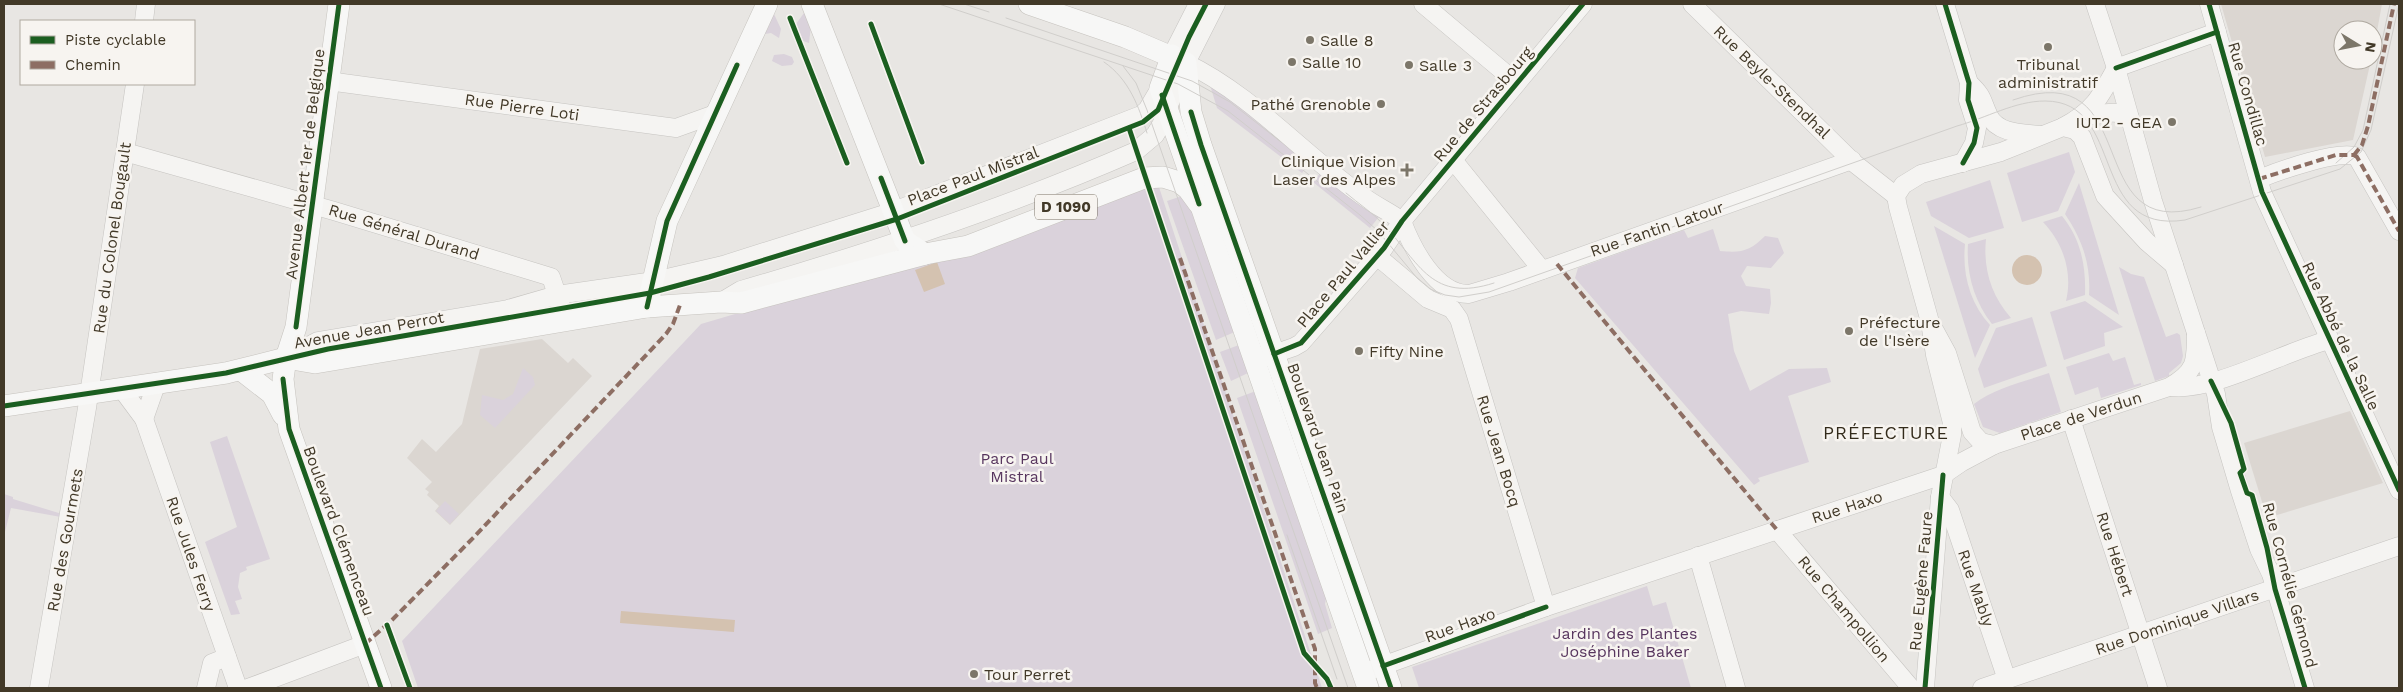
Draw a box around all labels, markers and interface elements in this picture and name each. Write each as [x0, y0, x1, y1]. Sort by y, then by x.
legend [20, 20, 195, 85]
north arrow [2333, 20, 2383, 70]
street label: Rue Beyle-Stendhal [1710, 22, 1834, 143]
text: Piste cyclable [65, 31, 166, 49]
place label: Salle 8 [1320, 31, 1374, 50]
marker: Salle 8 [1304, 34, 1316, 46]
street label: Rue Condillac [2224, 40, 2272, 148]
marker: Tribunal administratif [2042, 41, 2054, 53]
text: N [2362, 41, 2380, 54]
street label: Rue de Strasbourg [1429, 42, 1537, 166]
street label: Avenue Albert 1er de Belgique [281, 48, 329, 280]
place label: Salle 10 [1302, 53, 1362, 72]
place label: Tribunal administratif [1998, 55, 2099, 92]
text: Chemin [65, 56, 121, 74]
marker: Salle 10 [1286, 56, 1298, 68]
place label: Salle 3 [1419, 56, 1472, 75]
marker: Salle 3 [1403, 59, 1415, 71]
street label: Rue Pierre Loti [463, 90, 581, 124]
place label: Pathé Grenoble [1250, 95, 1371, 114]
marker: Pathé Grenoble [1375, 98, 1387, 110]
place label: IUT2 - GEA [2076, 113, 2162, 132]
marker: IUT2 - GEA [2166, 116, 2178, 128]
street label: Rue du Colonel Bougault [89, 141, 135, 335]
street label: Place Paul Mistral [905, 142, 1041, 210]
place label: Clinique Vision Laser des Alpes [1272, 152, 1396, 189]
marker: Clinique Vision Laser des Alpes [1400, 163, 1414, 177]
road number: D 1090 [1035, 194, 1097, 220]
street label: Rue Fantin Latour [1588, 197, 1727, 261]
street label: Rue Général Durand [326, 200, 482, 264]
street label: Place Paul Vallier [1293, 216, 1394, 331]
street label: Rue Abbé de la Salle [2298, 259, 2384, 413]
street label: Avenue Jean Perrot [292, 307, 446, 353]
place label: Préfecture de l'Isère [1859, 313, 1941, 350]
marker: Préfecture de l'Isère [1843, 325, 1855, 337]
place label: Fifty Nine [1369, 342, 1444, 361]
marker: Fifty Nine [1353, 345, 1365, 357]
street label: Boulevard Jean Pain [1283, 360, 1353, 516]
street label: Place de Verdun [2018, 387, 2144, 445]
street label: Rue Jean Bocq [1473, 393, 1525, 509]
district label: PRÉFECTURE [1823, 422, 1949, 443]
street label: Boulevard Clémenceau [299, 443, 379, 619]
park label: Parc Paul Mistral [980, 449, 1054, 486]
street label: Rue des Gourmets [43, 467, 87, 613]
street label: Rue Haxo [1809, 487, 1885, 527]
street label: Rue Jules Ferry [162, 494, 220, 615]
street label: Rue Cornélie Gémond [2259, 500, 2321, 670]
street label: Rue Hébert [2092, 509, 2138, 599]
street label: Rue Eugène Faure [1905, 510, 1937, 652]
street label: Rue Mably [1954, 547, 1998, 630]
street label: Rue Champollion [1794, 552, 1894, 666]
street label: Rue Dominique Villars [2093, 585, 2261, 659]
street label: Rue Haxo [1422, 603, 1498, 647]
park label: Jardin des Plantes Joséphine Baker [1553, 624, 1697, 661]
place label: Tour Perret [984, 665, 1071, 684]
marker: Tour Perret [968, 668, 980, 680]

